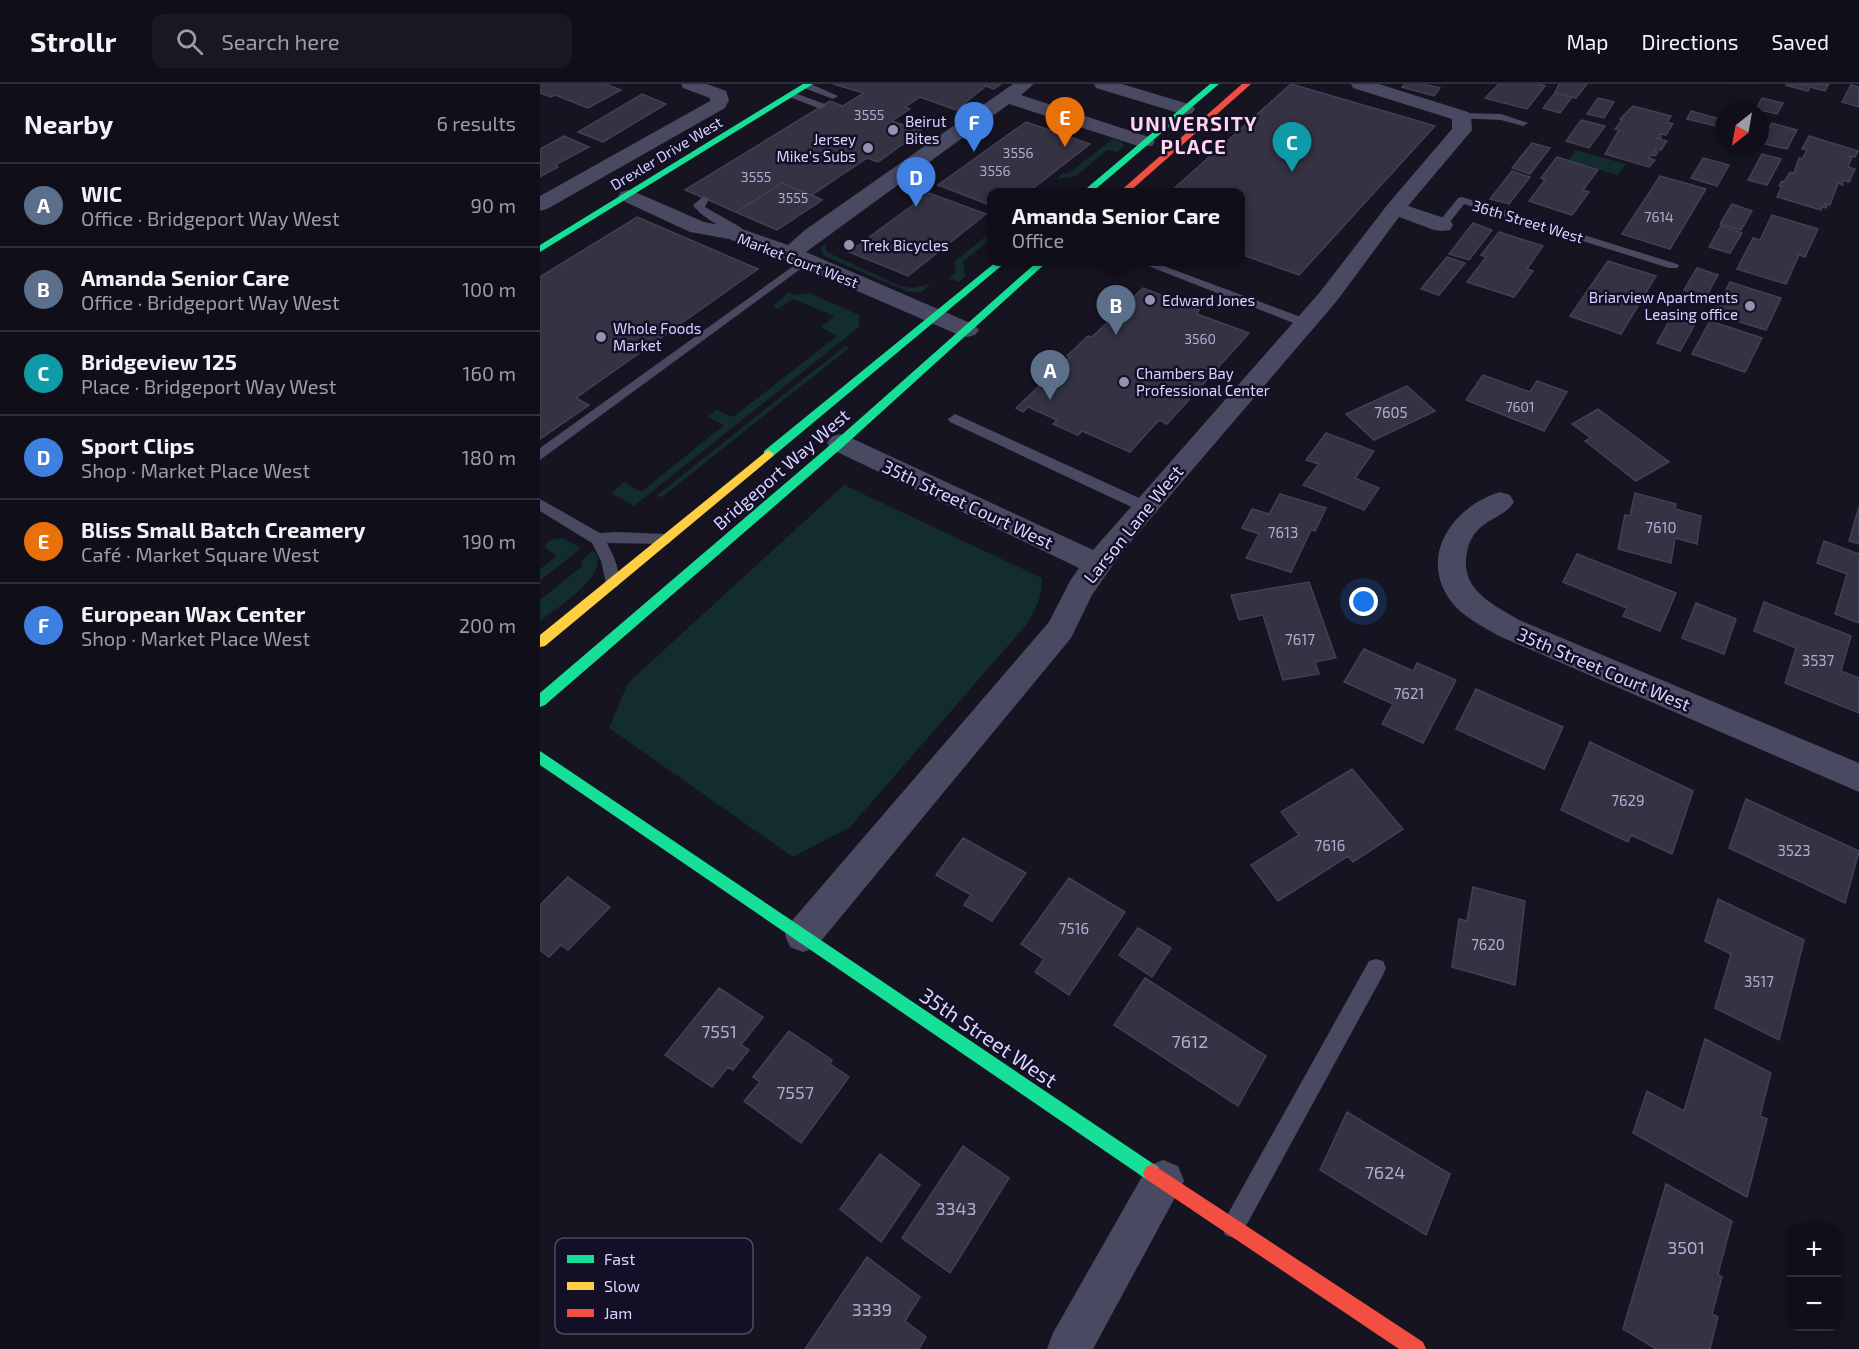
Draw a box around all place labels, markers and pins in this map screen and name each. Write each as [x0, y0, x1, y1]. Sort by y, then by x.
pin: E [1046, 98, 1084, 147]
pin: F [954, 103, 994, 152]
place label: Beirut Bites [905, 112, 947, 147]
pin: C [1272, 122, 1311, 172]
marker: Beirut Bites [886, 123, 900, 137]
place label: Jersey Mike's Subs [777, 130, 856, 165]
marker: Jersey Mike's Subs [861, 141, 875, 155]
pin: D [896, 158, 935, 207]
place label: Trek Bicycles [861, 236, 949, 254]
marker: Trek Bicycles [842, 238, 856, 252]
pin: B [1096, 286, 1136, 335]
place label: Briarview Apartments Leasing office [1589, 288, 1738, 323]
place label: Edward Jones [1162, 291, 1255, 309]
marker: Edward Jones [1143, 293, 1157, 307]
marker: Briarview Apartments Leasing office [1743, 299, 1757, 313]
place label: Whole Foods Market [613, 319, 701, 354]
marker: Whole Foods Market [594, 330, 608, 344]
pin: A [1030, 350, 1070, 400]
place label: Chambers Bay Professional Center [1136, 364, 1270, 399]
marker: Chambers Bay Professional Center [1117, 375, 1131, 389]

